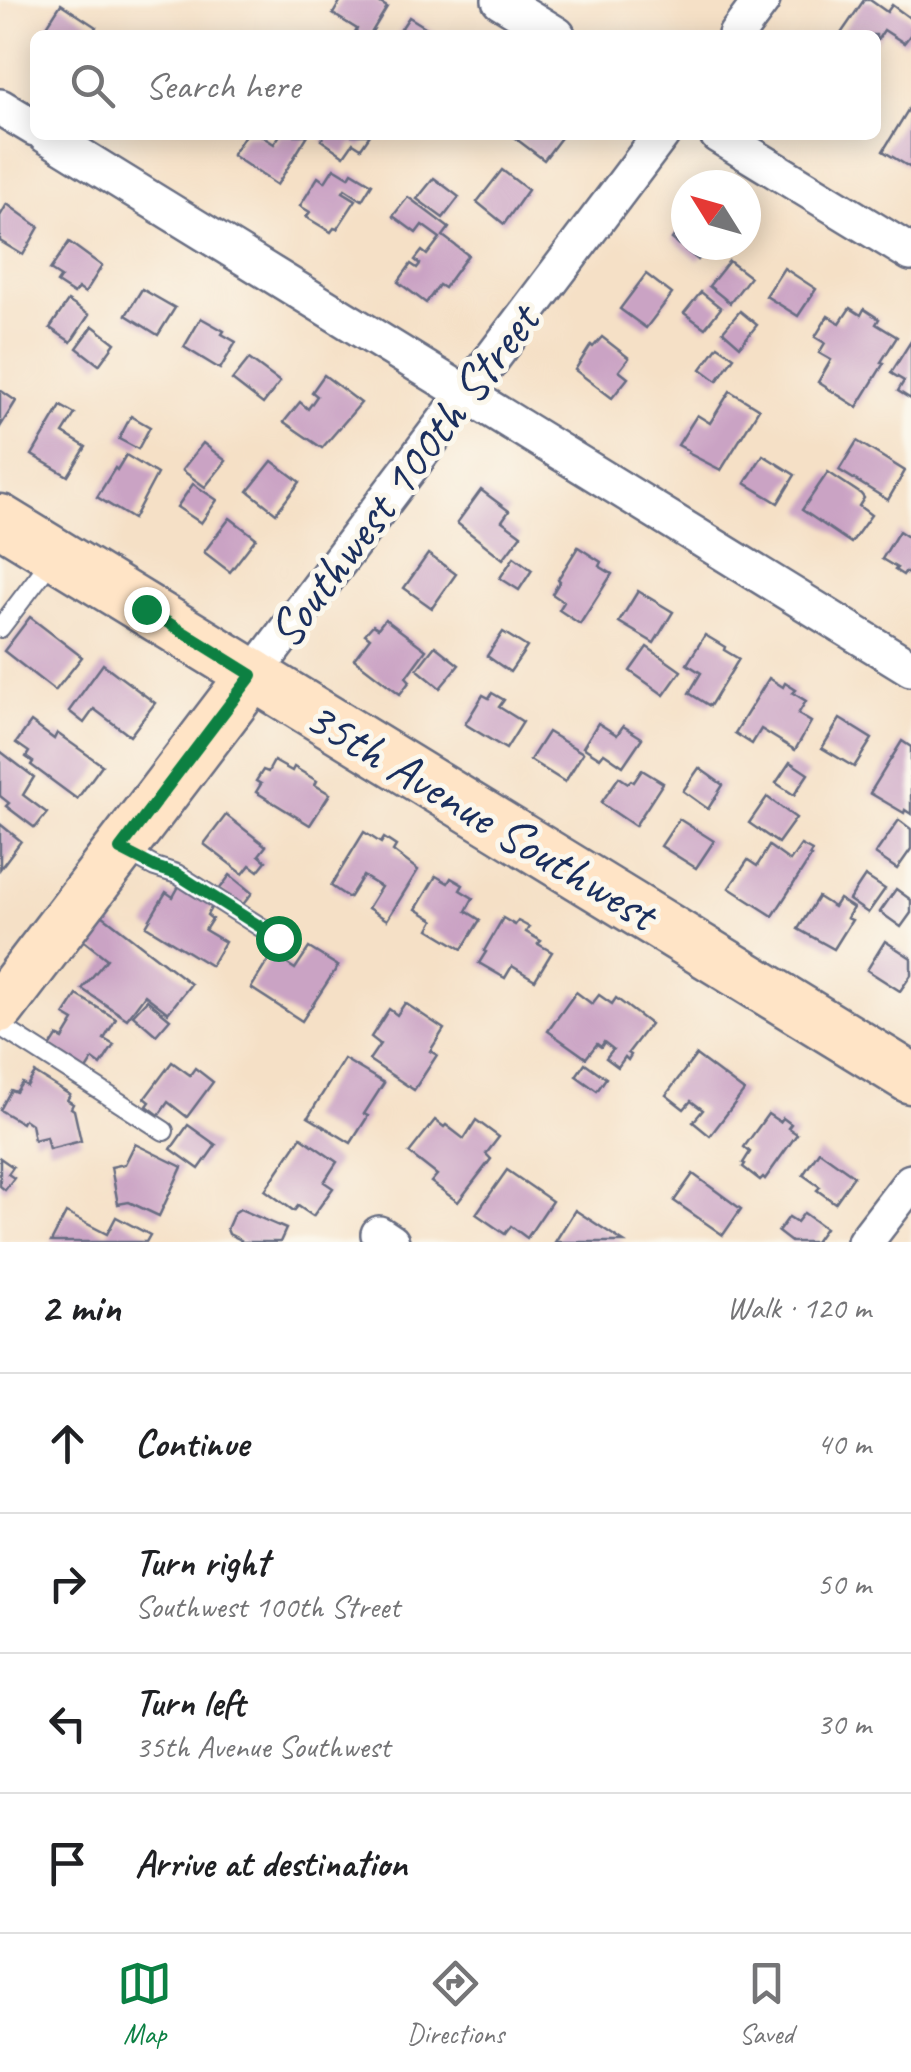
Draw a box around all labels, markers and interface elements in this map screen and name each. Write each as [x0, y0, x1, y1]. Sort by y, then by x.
search box [30, 30, 881, 140]
icon: search [65, 58, 120, 113]
text: Search here [145, 62, 300, 109]
north arrow [671, 170, 761, 260]
street label: Southwest 100th Street [253, 288, 555, 660]
route end [124, 587, 170, 633]
street label: 35th Avenue Southwest [294, 685, 672, 947]
route start [256, 916, 302, 962]
text: 2 min [40, 1281, 120, 1334]
text: Walk · 120 m [727, 1287, 871, 1328]
icon: ahead [40, 1416, 95, 1471]
text: Continue [135, 1420, 249, 1467]
text: 40 m [817, 1423, 871, 1464]
text: Turn right [135, 1539, 269, 1586]
icon: right [40, 1556, 95, 1611]
text: 50 m [817, 1563, 871, 1604]
text: Southwest 100th Street [135, 1586, 400, 1627]
text: Turn left [135, 1679, 245, 1726]
icon: left [40, 1696, 95, 1751]
text: 30 m [817, 1703, 871, 1744]
text: 35th Avenue Southwest [135, 1726, 390, 1767]
icon: arrive [40, 1836, 95, 1891]
text: Arrive at destination [135, 1840, 407, 1887]
tab: Map [117, 1956, 172, 2051]
tab: Directions [407, 1956, 504, 2051]
tab: Saved [739, 1956, 794, 2051]

